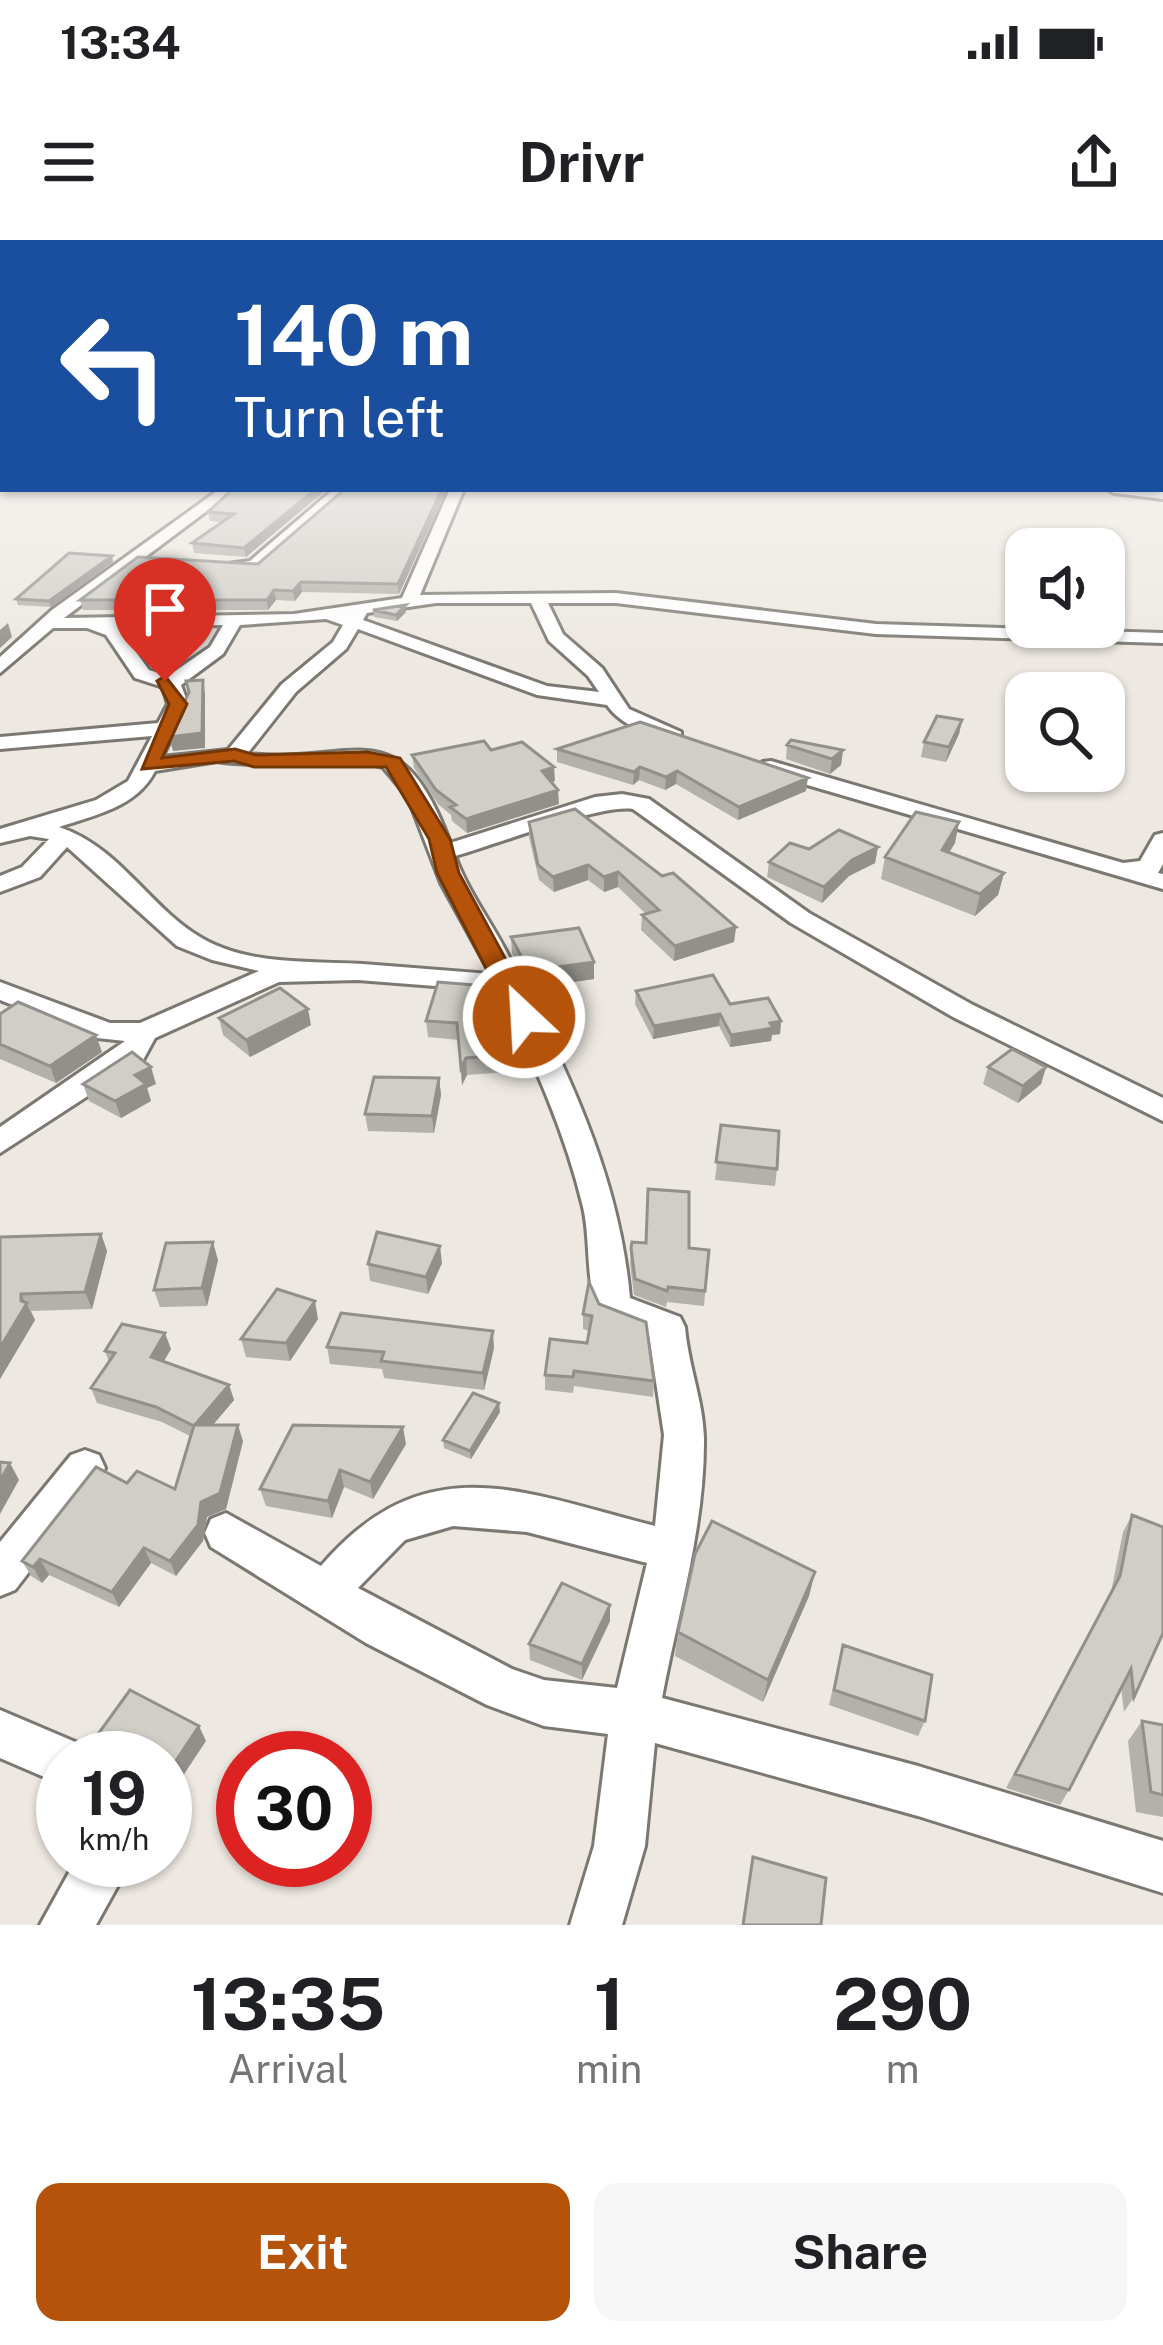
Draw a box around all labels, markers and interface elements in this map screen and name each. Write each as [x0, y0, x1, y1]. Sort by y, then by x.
text: 13:34 [60, 16, 181, 69]
icon: menu [36, 129, 102, 195]
icon: share [1061, 129, 1127, 195]
text: Drivr [519, 131, 644, 194]
text: 140 m [234, 285, 473, 384]
icon: left [36, 288, 192, 444]
text: Turn left [234, 386, 445, 449]
map controls [1005, 528, 1125, 792]
button: sound [1005, 528, 1125, 648]
pin [114, 558, 216, 681]
icon: arrive [132, 576, 198, 642]
button: search [1005, 672, 1125, 792]
position arrow [461, 954, 587, 1080]
speed limit sign: 30 [216, 1731, 372, 1887]
text: 19 [81, 1758, 147, 1829]
text: km/h [79, 1821, 149, 1857]
text: 13:35 [191, 1962, 385, 2046]
text: 1 [594, 1962, 625, 2046]
text: 290 [833, 1962, 972, 2046]
text: Arrival [228, 2046, 348, 2092]
text: min [576, 2046, 642, 2092]
text: m [886, 2046, 919, 2092]
button: Exit [36, 2183, 570, 2321]
button: Share [594, 2183, 1127, 2321]

